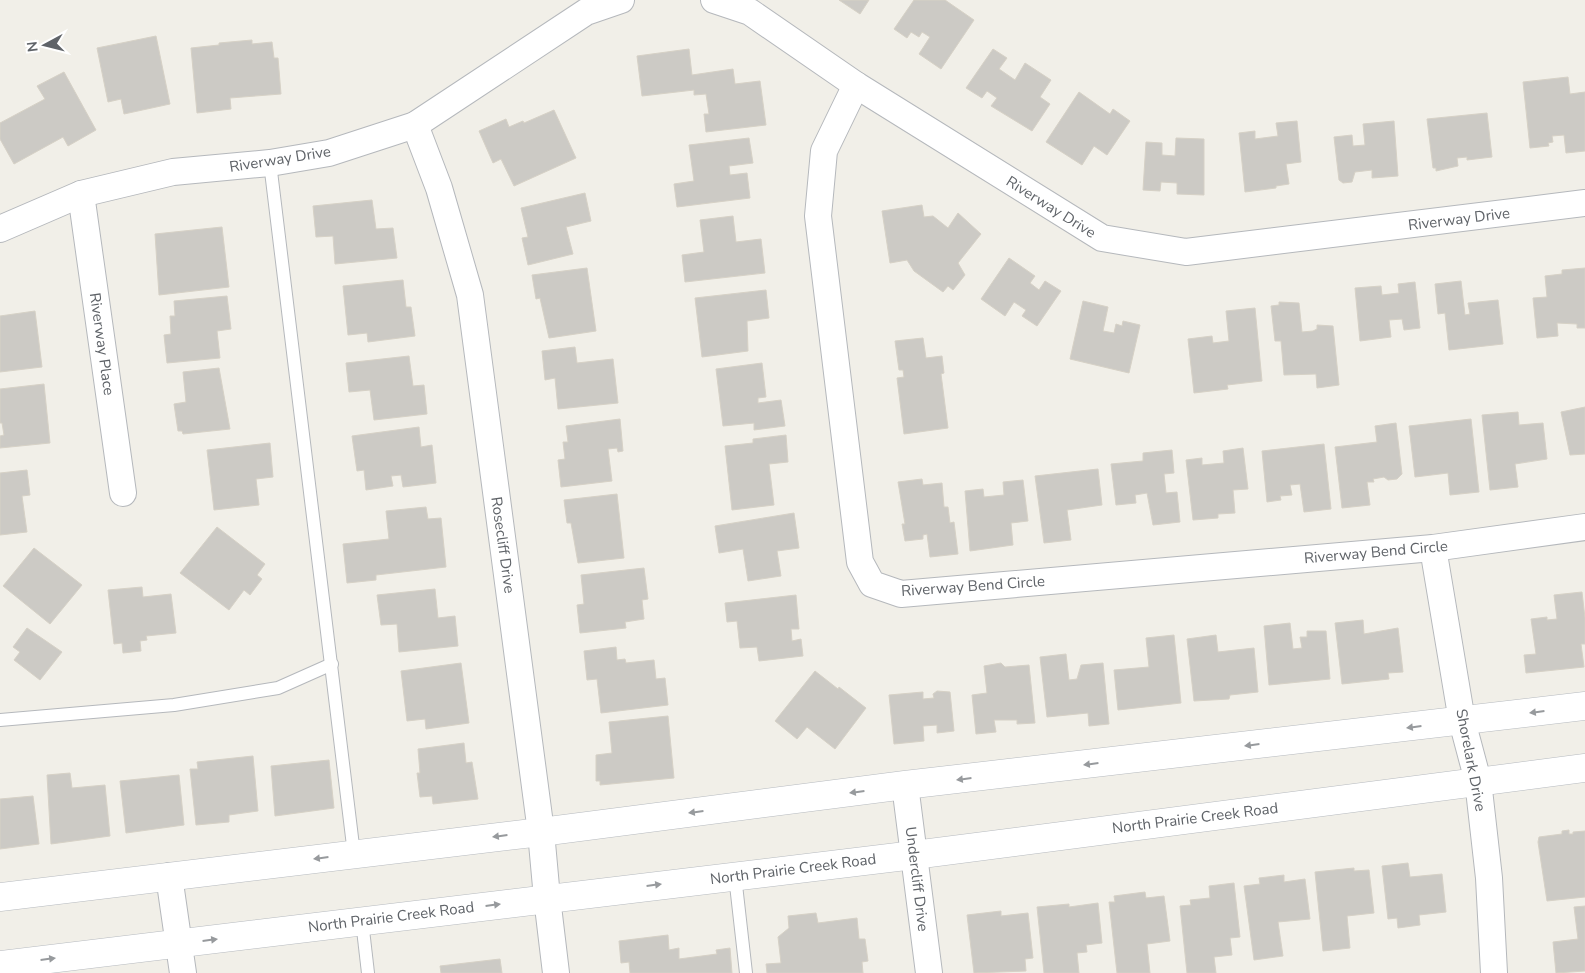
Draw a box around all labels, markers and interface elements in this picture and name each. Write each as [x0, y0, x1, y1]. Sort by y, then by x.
north arrow [20, 20, 70, 70]
text: N [23, 40, 43, 53]
street label: Riverway Drive [228, 141, 332, 177]
street label: Riverway Drive [1002, 171, 1100, 243]
street label: Riverway Drive [1407, 203, 1511, 235]
street label: Riverway Place [85, 291, 119, 397]
street label: Rosecliff Drive [486, 495, 520, 595]
street label: Riverway Bend Circle [1303, 536, 1449, 568]
street label: Riverway Bend Circle [900, 571, 1046, 601]
street label: Shorelark Drive [1451, 707, 1491, 813]
one-way arrow [1528, 708, 1544, 716]
one-way arrow [1406, 723, 1422, 731]
one-way arrow [1244, 741, 1260, 749]
one-way arrow [1083, 760, 1099, 768]
one-way arrow [956, 775, 972, 783]
one-way arrow [849, 788, 865, 796]
street label: North Prairie Creek Road [1111, 798, 1279, 838]
one-way arrow [687, 808, 703, 816]
street label: Undercliff Drive [901, 825, 933, 933]
one-way arrow [491, 833, 507, 841]
street label: North Prairie Creek Road [709, 849, 877, 889]
one-way arrow [313, 854, 329, 862]
one-way arrow [646, 881, 662, 889]
street label: North Prairie Creek Road [307, 897, 475, 937]
one-way arrow [485, 901, 501, 909]
one-way arrow [202, 936, 218, 944]
one-way arrow [41, 955, 57, 963]

